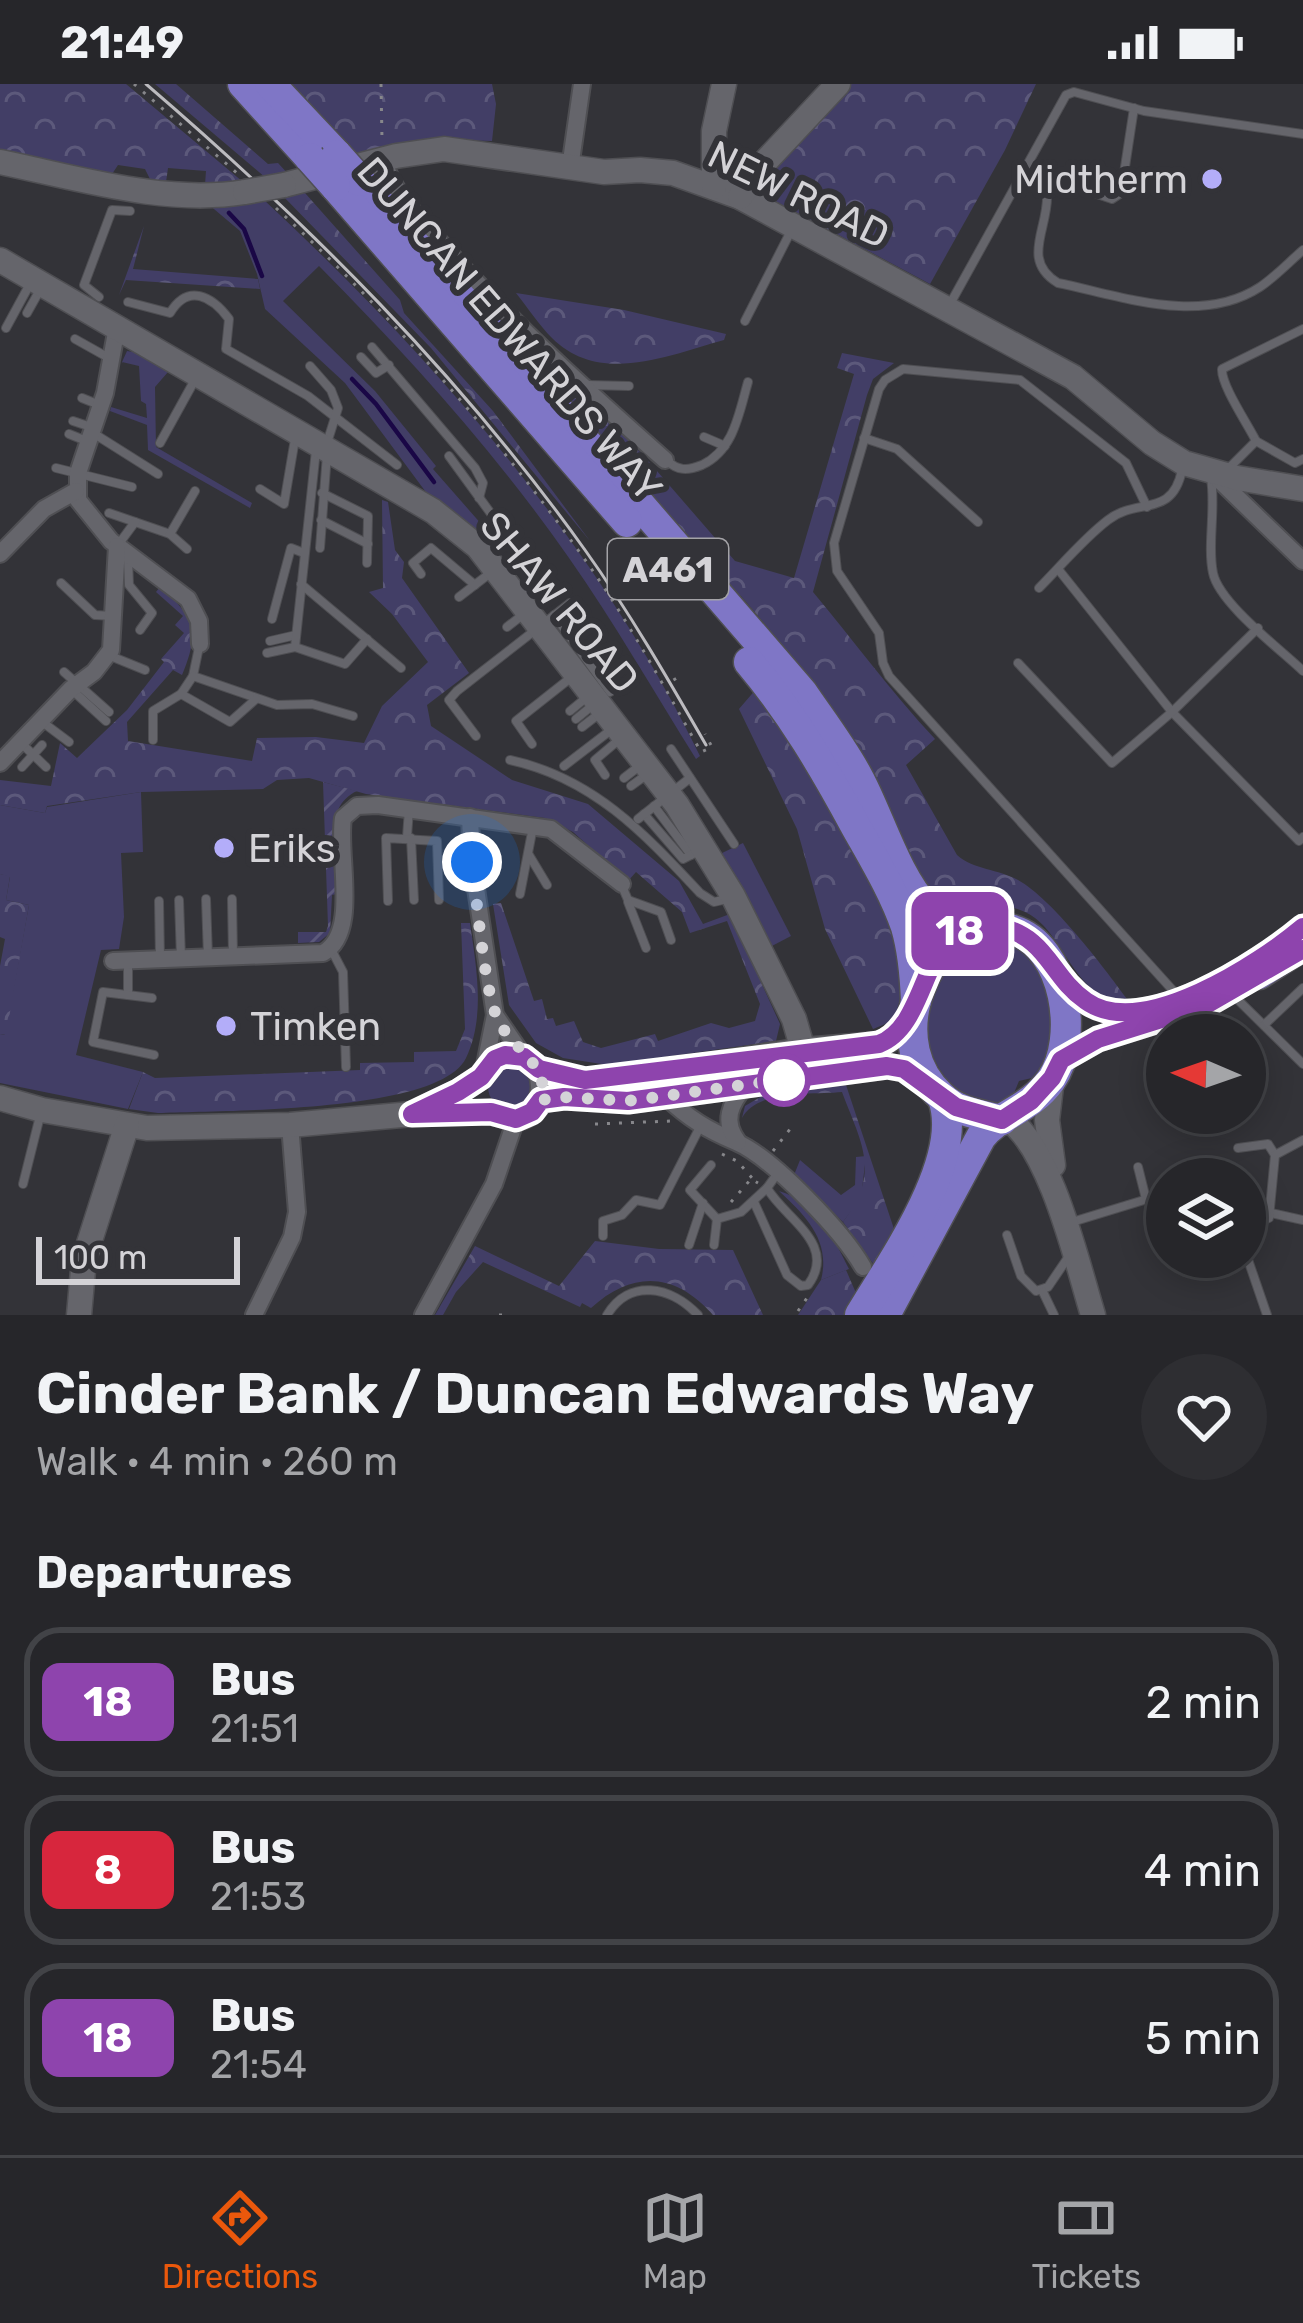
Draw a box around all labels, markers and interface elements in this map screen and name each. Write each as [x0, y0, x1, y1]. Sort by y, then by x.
text: 21:49 [60, 16, 184, 69]
street label: NEW ROAD [701, 131, 896, 258]
street label: DUNCAN EDWARDS WAY [347, 148, 671, 511]
place label: Midtherm [1014, 157, 1188, 203]
marker: Midtherm [1199, 166, 1225, 192]
street label: SHAW ROAD [470, 503, 648, 702]
road number: A461 [608, 539, 728, 599]
place label: Eriks [248, 826, 336, 872]
your location [442, 832, 502, 892]
marker: Eriks [211, 835, 237, 861]
line badge: 18 [906, 892, 1014, 970]
text: 18 [935, 906, 985, 956]
place label: Timken [250, 1004, 381, 1050]
marker: Timken [213, 1013, 239, 1039]
north arrow [1146, 1014, 1266, 1134]
map controls [1146, 1014, 1266, 1278]
unlabelled marker [759, 1055, 809, 1105]
button: layers [1146, 1158, 1266, 1278]
scale bar [36, 1231, 240, 1284]
text: 100 m [54, 1238, 147, 1277]
button: heart [1141, 1354, 1267, 1480]
text: Cinder Bank / Duncan Edwards Way [36, 1360, 1034, 1427]
text: Walk · 4 min · 260 m [36, 1439, 398, 1485]
text: Departures [36, 1546, 292, 1599]
text: Bus [210, 1653, 295, 1706]
text: 2 min [1145, 1676, 1261, 1729]
text: 18 [83, 1677, 133, 1727]
text: 21:51 [210, 1706, 299, 1752]
text: Bus [210, 1821, 295, 1874]
text: 4 min [1144, 1844, 1261, 1897]
text: 8 [94, 1845, 122, 1895]
text: 21:53 [210, 1874, 306, 1920]
text: Bus [210, 1989, 295, 2042]
text: 5 min [1145, 2012, 1261, 2065]
text: 18 [83, 2013, 133, 2063]
text: 21:54 [210, 2042, 307, 2088]
tab: Directions [162, 2185, 318, 2296]
tab: Map [642, 2185, 708, 2296]
tab: Tickets [1032, 2185, 1141, 2296]

